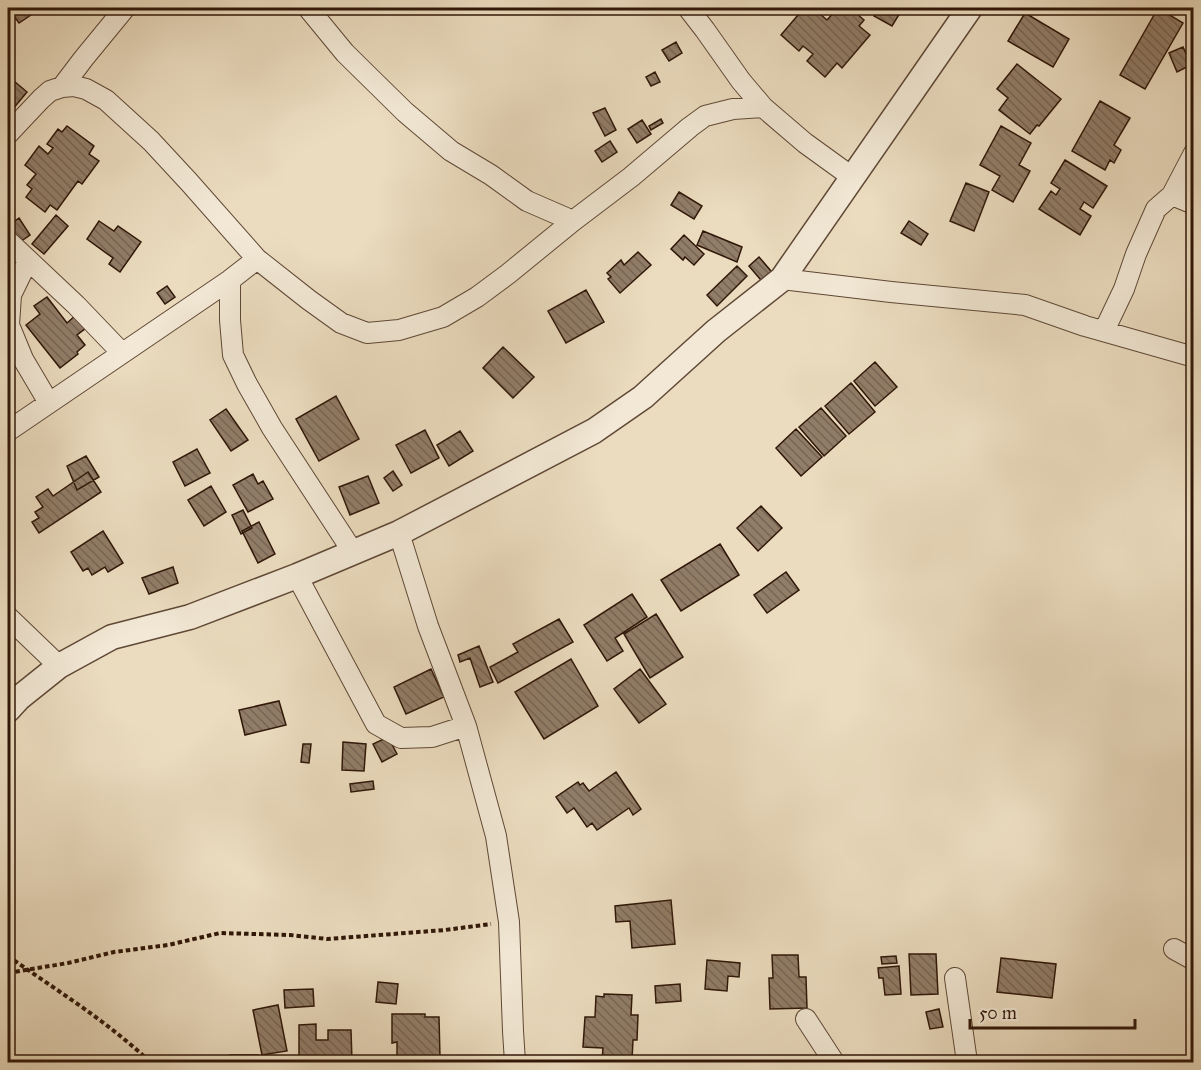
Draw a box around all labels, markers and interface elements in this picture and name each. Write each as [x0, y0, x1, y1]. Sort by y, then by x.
scale bar [970, 992, 1135, 1030]
text: 50 m [979, 1002, 1017, 1024]

